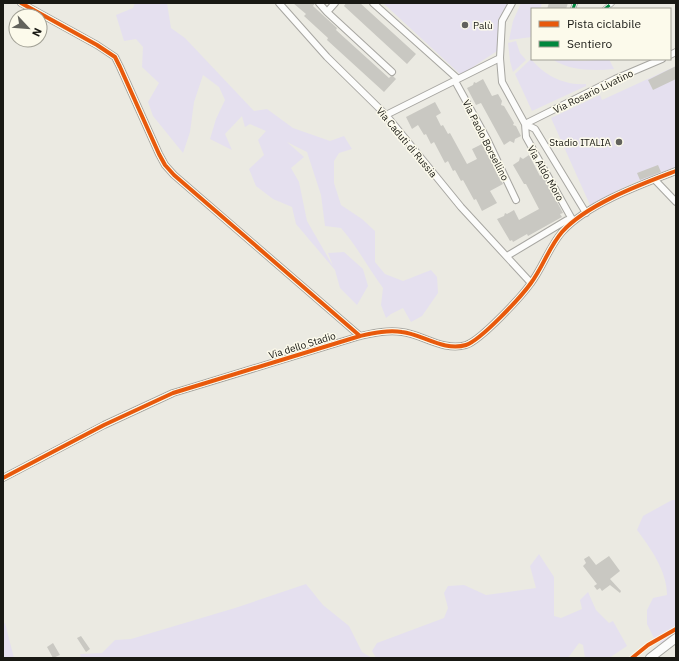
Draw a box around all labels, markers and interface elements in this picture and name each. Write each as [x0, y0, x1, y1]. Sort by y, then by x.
north arrow [8, 8, 48, 48]
legend [531, 8, 671, 60]
text: Pista ciclabile [567, 16, 641, 31]
place label: Palù [473, 19, 493, 32]
marker: Palù [460, 20, 470, 30]
text: N [29, 26, 45, 39]
text: Sentiero [567, 36, 613, 51]
street label: Via Rosario Livatino [551, 66, 636, 116]
street label: Via Paolo Borsellino [460, 98, 512, 183]
street label: Via Caduti di Russia [373, 104, 440, 181]
place label: Stadio ITALIA [549, 136, 612, 149]
marker: Stadio ITALIA [614, 137, 624, 147]
street label: Via Aldo Moro [524, 143, 567, 204]
street label: Via dello Stadio [267, 329, 338, 362]

